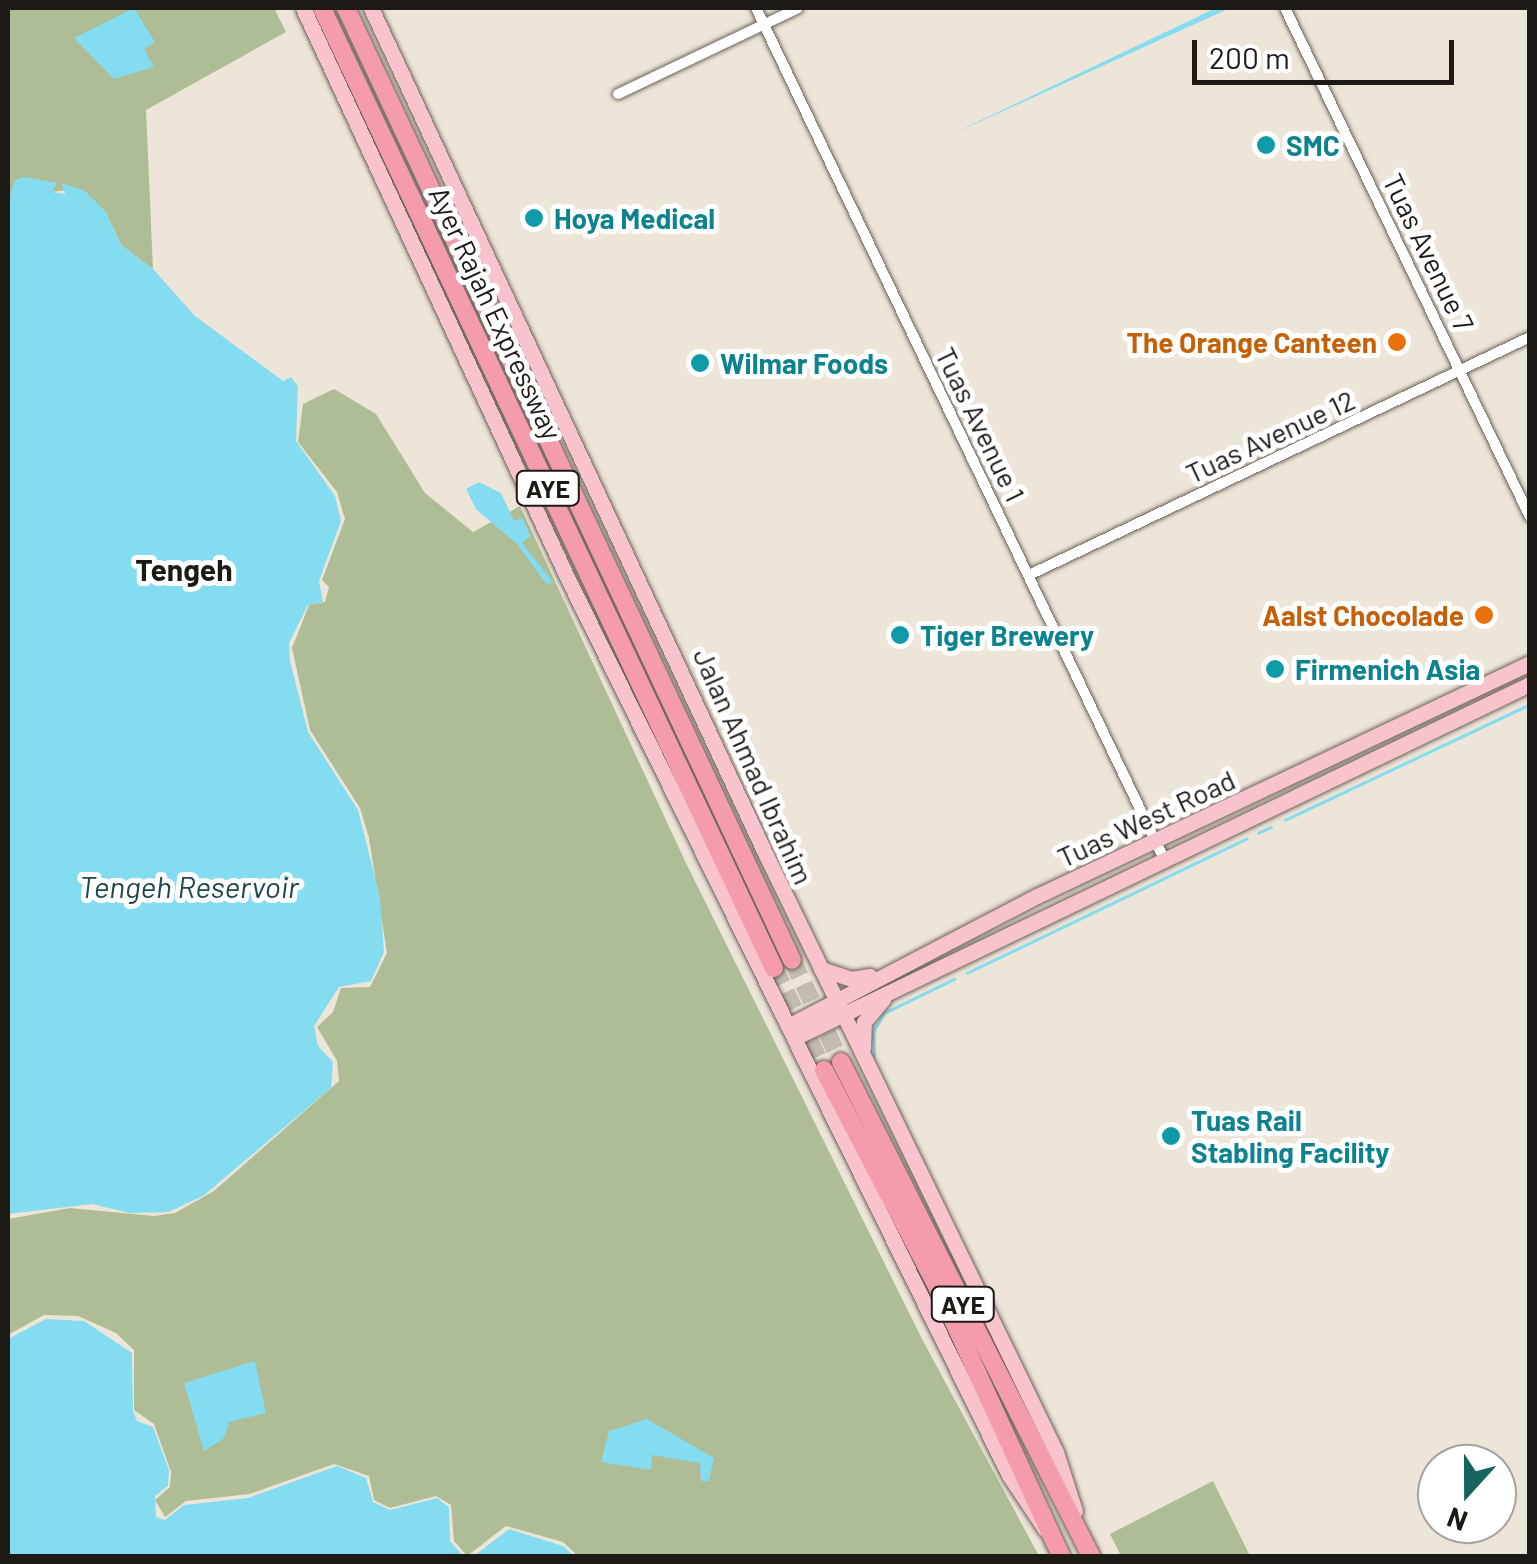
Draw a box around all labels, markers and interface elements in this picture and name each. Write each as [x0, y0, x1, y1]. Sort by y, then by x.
scale bar [1197, 20, 1460, 82]
text: 200 m [1209, 39, 1290, 75]
place label: SMC [1286, 128, 1340, 162]
marker: SMC [1255, 134, 1277, 156]
street label: Tuas Avenue 7 [1376, 168, 1482, 336]
street label: Ayer Rajah Expressway [423, 181, 569, 445]
place label: Hoya Medical [554, 201, 715, 235]
marker: Hoya Medical [523, 207, 545, 229]
place label: The Orange Canteen [1127, 325, 1377, 359]
marker: The Orange Canteen [1386, 331, 1408, 353]
street label: Tuas Avenue 1 [929, 341, 1033, 507]
place label: Wilmar Foods [720, 346, 888, 380]
marker: Wilmar Foods [689, 352, 711, 374]
street label: Tuas Avenue 12 [1180, 382, 1360, 490]
road number: AYE [516, 468, 580, 508]
district label: Tengeh [135, 551, 233, 587]
place label: Aalst Chocolade [1262, 598, 1464, 632]
marker: Aalst Chocolade [1473, 604, 1495, 626]
place label: Tiger Brewery [920, 618, 1094, 652]
marker: Tiger Brewery [889, 624, 911, 646]
street label: Jalan Ahmad Ibrahim [687, 643, 821, 889]
place label: Firmenich Asia [1295, 652, 1480, 686]
marker: Firmenich Asia [1264, 658, 1286, 680]
street label: Tuas West Road [1052, 762, 1240, 874]
water label: Tengeh Reservoir [79, 868, 299, 904]
place label: Tuas Rail Stabling Facility [1191, 1103, 1389, 1169]
marker: Tuas Rail Stabling Facility [1160, 1125, 1182, 1147]
road number: AYE [930, 1284, 996, 1324]
north arrow [1417, 1444, 1517, 1544]
text: N [1442, 1501, 1472, 1539]

